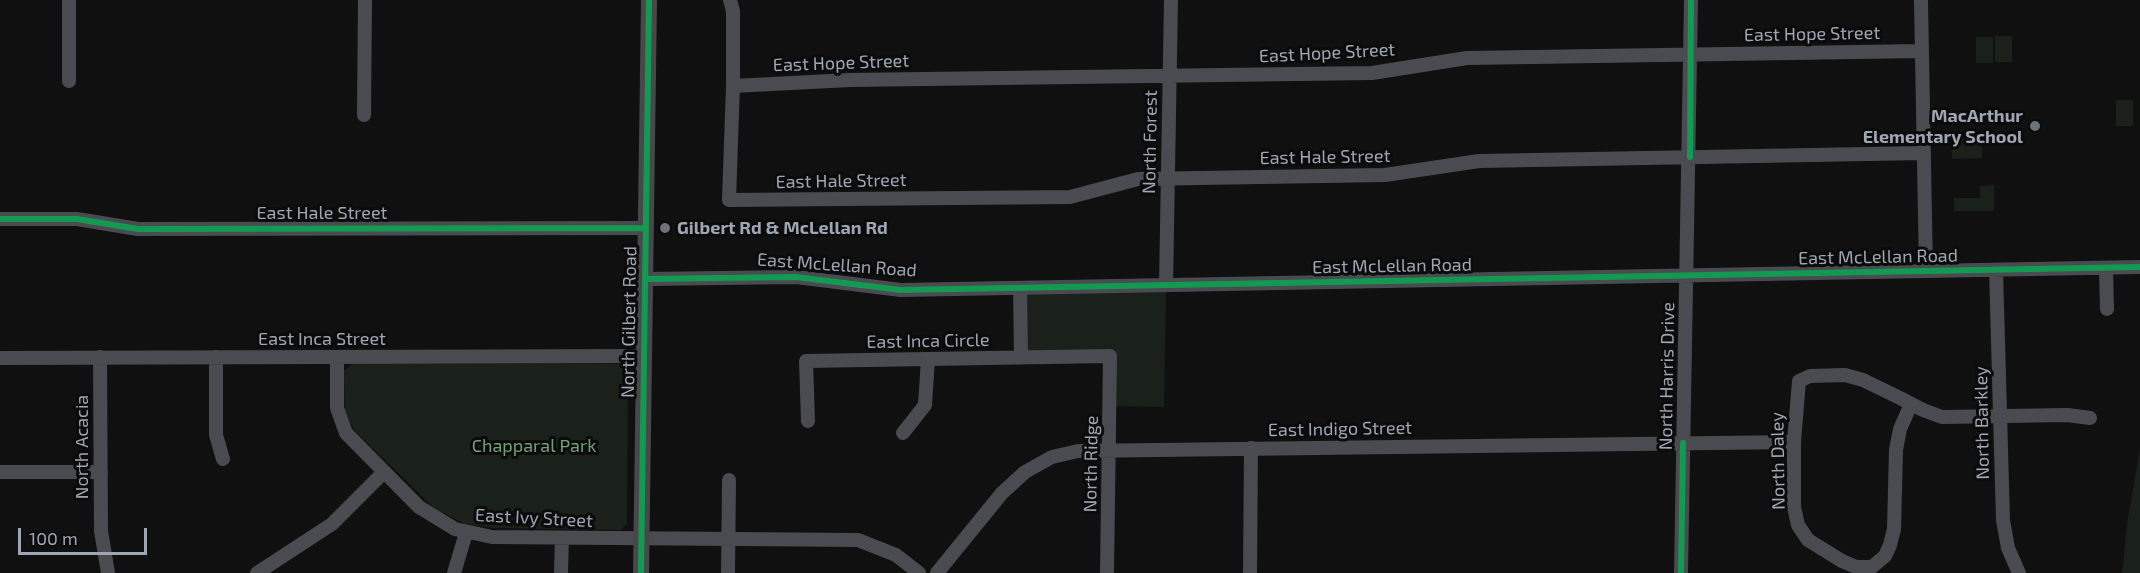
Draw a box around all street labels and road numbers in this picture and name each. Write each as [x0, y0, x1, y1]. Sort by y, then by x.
street label: East Hope Street [1744, 22, 1880, 46]
street label: East Hope Street [1258, 39, 1396, 67]
street label: East Hope Street [772, 50, 910, 76]
street label: North Forest [1138, 90, 1162, 194]
street label: East Hale Street [1259, 145, 1391, 169]
street label: East Hale Street [775, 169, 907, 193]
street label: East Hale Street [257, 202, 387, 224]
street label: East McLellan Road [1798, 245, 1958, 269]
street label: North Gilbert Road [617, 246, 641, 398]
street label: East McLellan Road [756, 249, 918, 281]
street label: East McLellan Road [1312, 254, 1472, 278]
street label: North Harris Drive [1655, 302, 1679, 450]
street label: East Inca Street [258, 328, 386, 350]
street label: East Inca Circle [866, 329, 990, 353]
street label: North Barkley [1970, 366, 1994, 480]
street label: North Acacia [71, 395, 93, 499]
street label: North Daley [1766, 412, 1790, 510]
street label: North Ridge [1079, 415, 1103, 513]
street label: East Indigo Street [1268, 417, 1412, 441]
street label: East Ivy Street [475, 504, 593, 532]

